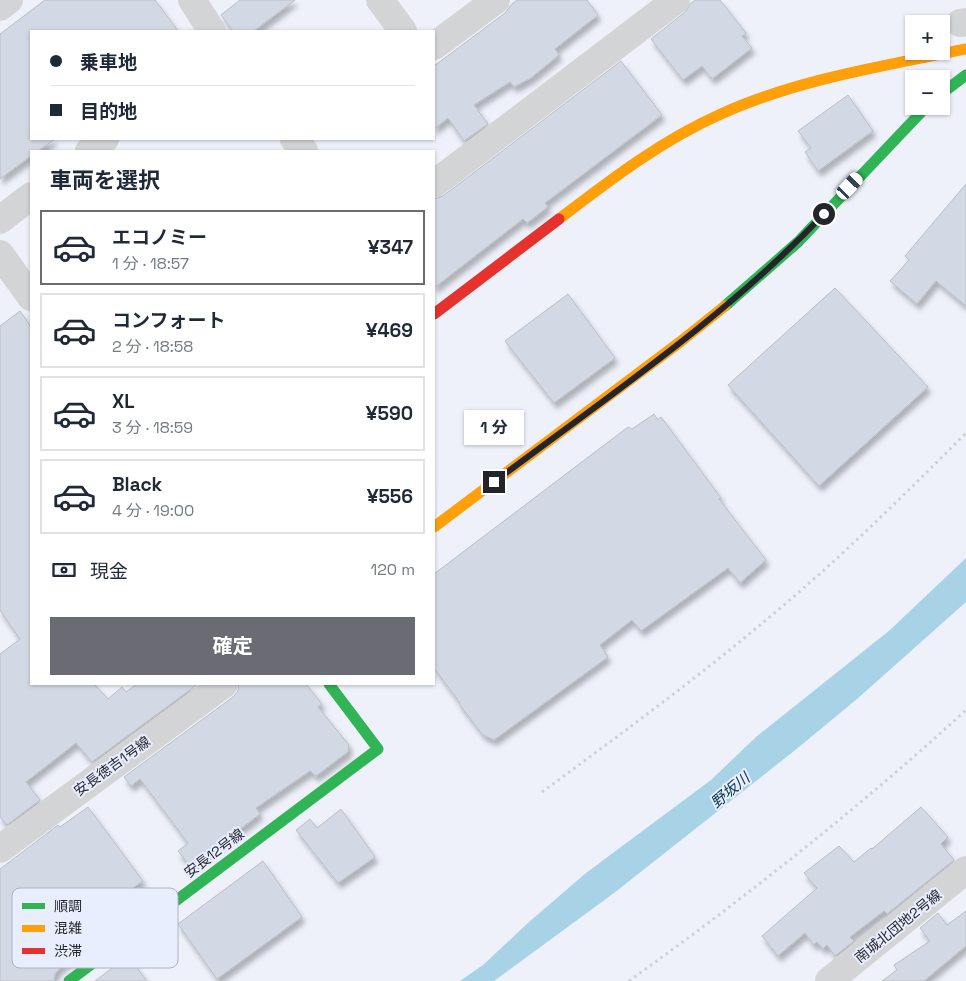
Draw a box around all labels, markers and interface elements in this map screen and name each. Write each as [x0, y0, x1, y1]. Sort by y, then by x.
map controls [905, 15, 950, 115]
button: + [905, 15, 950, 60]
text: 乗車地 [80, 50, 137, 75]
button: − [905, 70, 950, 115]
text: 目的地 [80, 99, 137, 124]
text: 車両を選択 [50, 166, 160, 194]
car [834, 170, 865, 202]
route start [813, 203, 835, 225]
icon: car [52, 225, 97, 270]
text: エコノミー [112, 225, 207, 250]
text: ¥347 [368, 235, 413, 260]
text: 1 分 · 18:57 [112, 253, 189, 274]
icon: car [52, 308, 97, 353]
text: コンフォート [112, 308, 225, 333]
text: ¥469 [366, 318, 413, 343]
text: 2 分 · 18:58 [112, 336, 193, 357]
text: XL [112, 389, 135, 414]
icon: car [52, 391, 97, 436]
text: ¥590 [366, 401, 413, 426]
callout: 1 分 [464, 410, 524, 444]
text: 3 分 · 18:59 [112, 417, 193, 438]
text: 1 分 [480, 417, 508, 438]
route end [483, 471, 505, 493]
text: Black [112, 472, 162, 497]
icon: car [52, 474, 97, 519]
text: ¥556 [367, 484, 413, 509]
text: 4 分 · 19:00 [112, 500, 194, 521]
icon: cash [50, 556, 78, 584]
text: 現金 [90, 559, 128, 584]
text: 120 m [371, 559, 415, 580]
button: 確定 [50, 617, 415, 675]
street label: 安長徳吉1号線 [70, 732, 154, 800]
water label: 野坂川 [707, 767, 755, 812]
street label: 安長12号線 [181, 825, 247, 881]
street label: 南城北団地2号線 [851, 886, 945, 966]
legend [12, 888, 178, 968]
text: 順調 [54, 897, 82, 915]
text: 混雑 [54, 919, 82, 937]
text: 渋滞 [54, 942, 82, 960]

